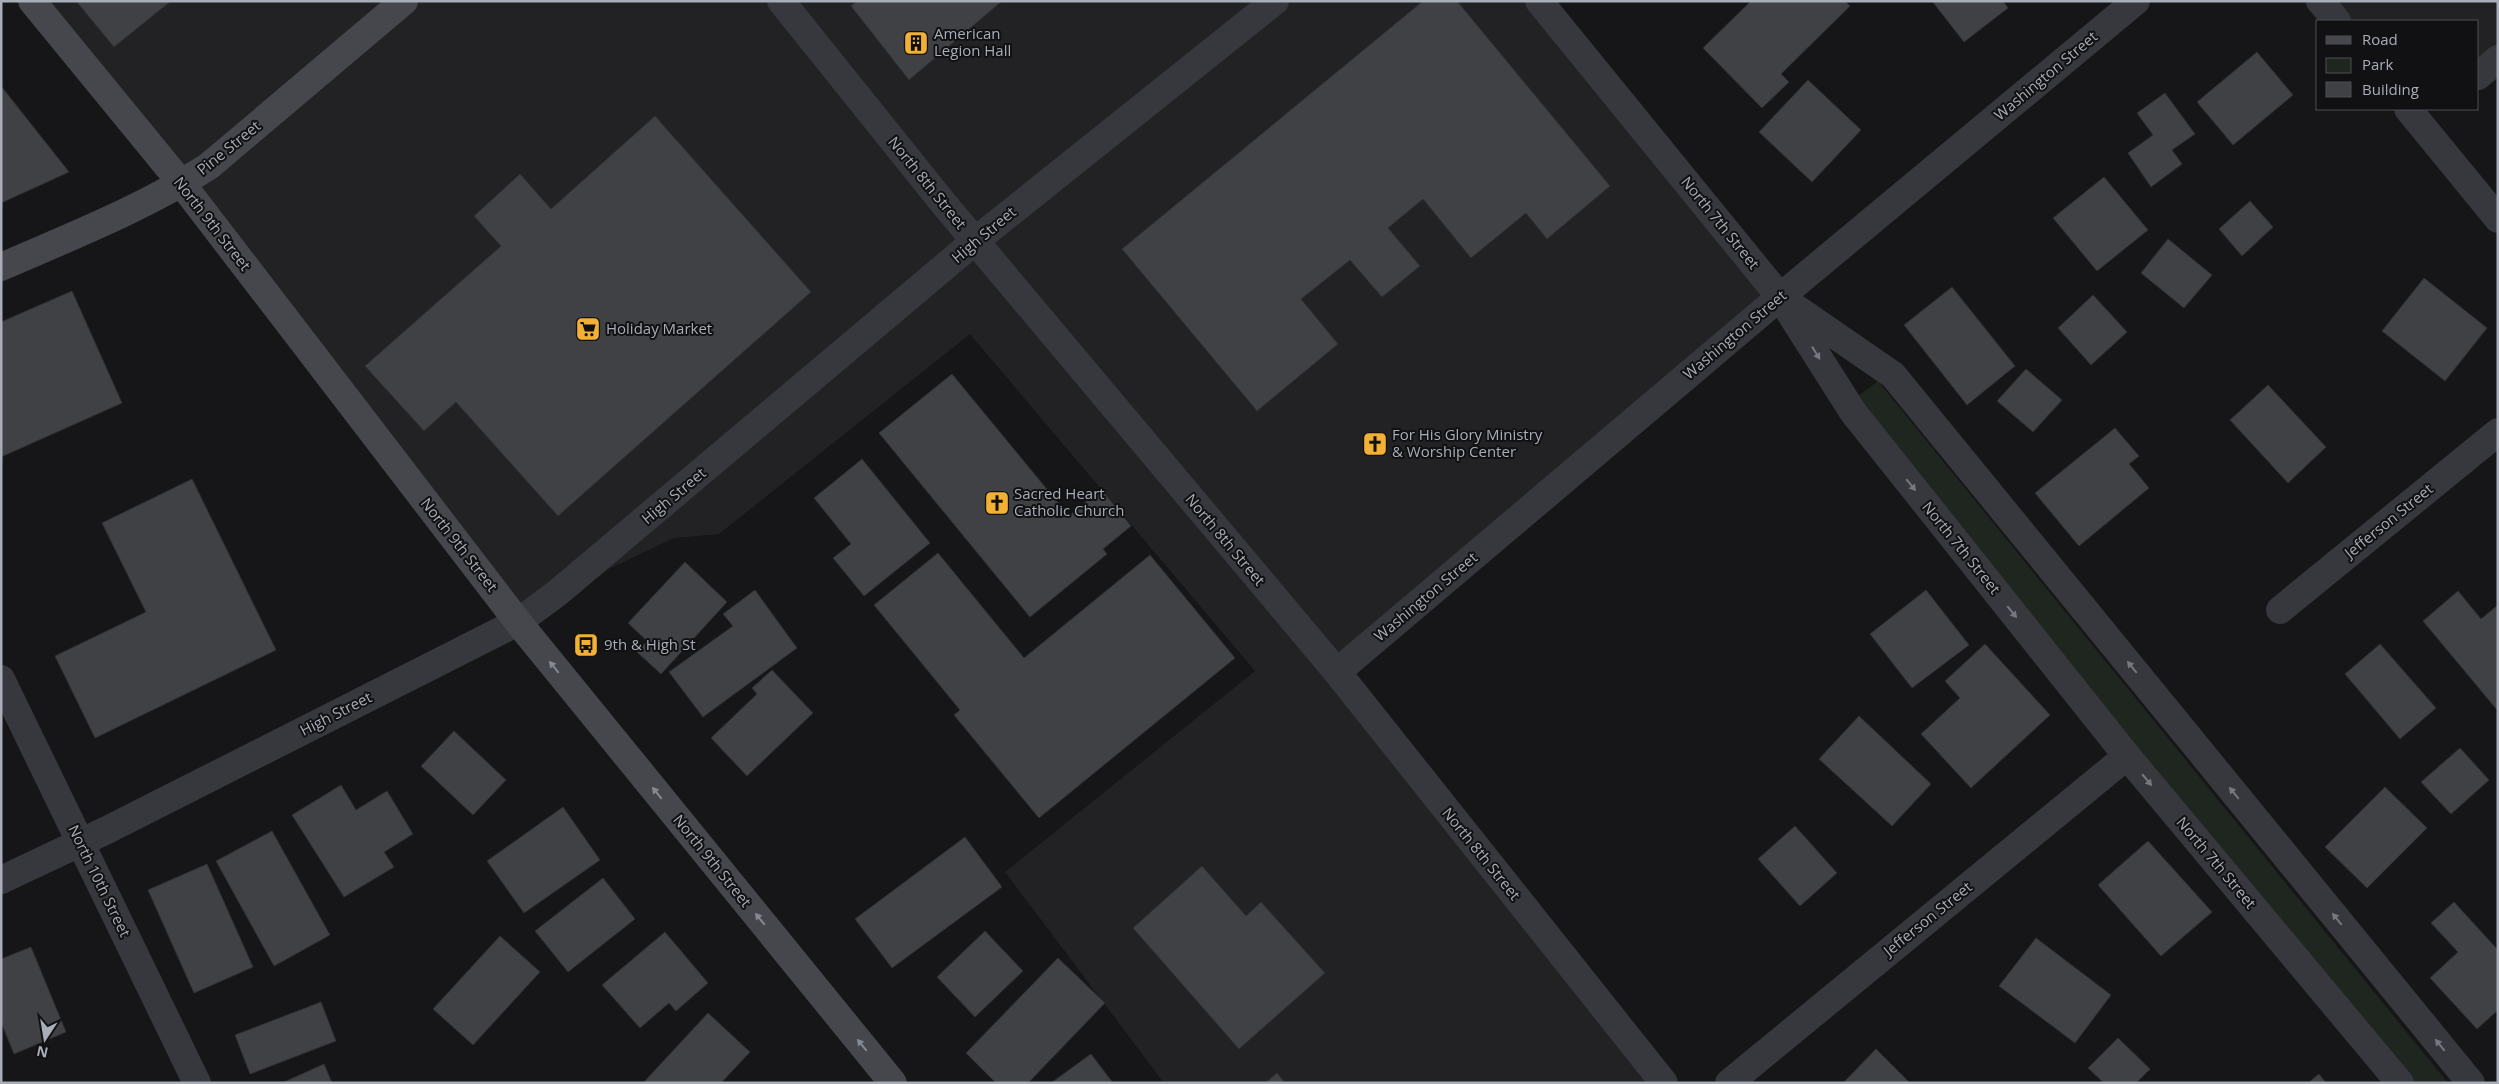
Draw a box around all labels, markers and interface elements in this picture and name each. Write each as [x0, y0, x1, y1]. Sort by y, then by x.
legend [2316, 20, 2479, 110]
place label: American Legion Hall [934, 23, 1011, 60]
street label: Washington Street [1990, 26, 2101, 124]
text: Road [2362, 29, 2398, 49]
building icon: American Legion Hall [903, 30, 929, 56]
text: Park [2362, 54, 2393, 74]
text: Building [2362, 79, 2419, 99]
street label: Pine Street [192, 115, 264, 179]
street label: North 8th Street [884, 132, 971, 233]
street label: North 9th Street [170, 172, 256, 274]
street label: North 7th Street [1677, 172, 1764, 273]
street label: High Street [947, 202, 1020, 267]
street label: Washington Street [1679, 285, 1790, 383]
supermarket icon: Holiday Market [575, 316, 601, 342]
place label: Holiday Market [606, 318, 712, 338]
one-way arrow [1811, 347, 1821, 360]
place label: For His Glory Ministry & Worship Center [1392, 424, 1543, 461]
church icon: For His Glory Ministry & Worship Center [1362, 431, 1388, 457]
street label: High Street [637, 463, 710, 528]
one-way arrow [1905, 478, 1916, 491]
street label: Jefferson Street [2338, 478, 2437, 563]
place label: Sacred Heart Catholic Church [1014, 483, 1124, 520]
street label: North 8th Street [1182, 489, 1270, 589]
church icon: Sacred Heart Catholic Church [984, 490, 1010, 516]
street label: North 9th Street [417, 493, 503, 595]
street label: North 7th Street [1918, 497, 2005, 598]
street label: Washington Street [1370, 547, 1481, 645]
one-way arrow [2007, 605, 2018, 618]
bus stop icon: 9th & High St [573, 632, 599, 658]
place label: 9th & High St [604, 634, 696, 654]
one-way arrow [549, 661, 560, 674]
one-way arrow [2126, 661, 2137, 674]
street label: High Street [296, 686, 375, 740]
one-way arrow [2141, 773, 2152, 786]
one-way arrow [651, 787, 662, 800]
one-way arrow [2229, 787, 2240, 800]
street label: North 8th Street [1438, 803, 1525, 904]
street label: North 9th Street [669, 810, 756, 911]
street label: North 7th Street [2173, 812, 2261, 912]
street label: North 10th Street [64, 821, 136, 940]
street label: Jefferson Street [1877, 876, 1976, 961]
one-way arrow [754, 913, 765, 926]
one-way arrow [2332, 913, 2343, 926]
north arrow [20, 1014, 70, 1064]
one-way arrow [857, 1039, 868, 1052]
one-way arrow [2434, 1039, 2445, 1052]
text: N [35, 1042, 50, 1063]

